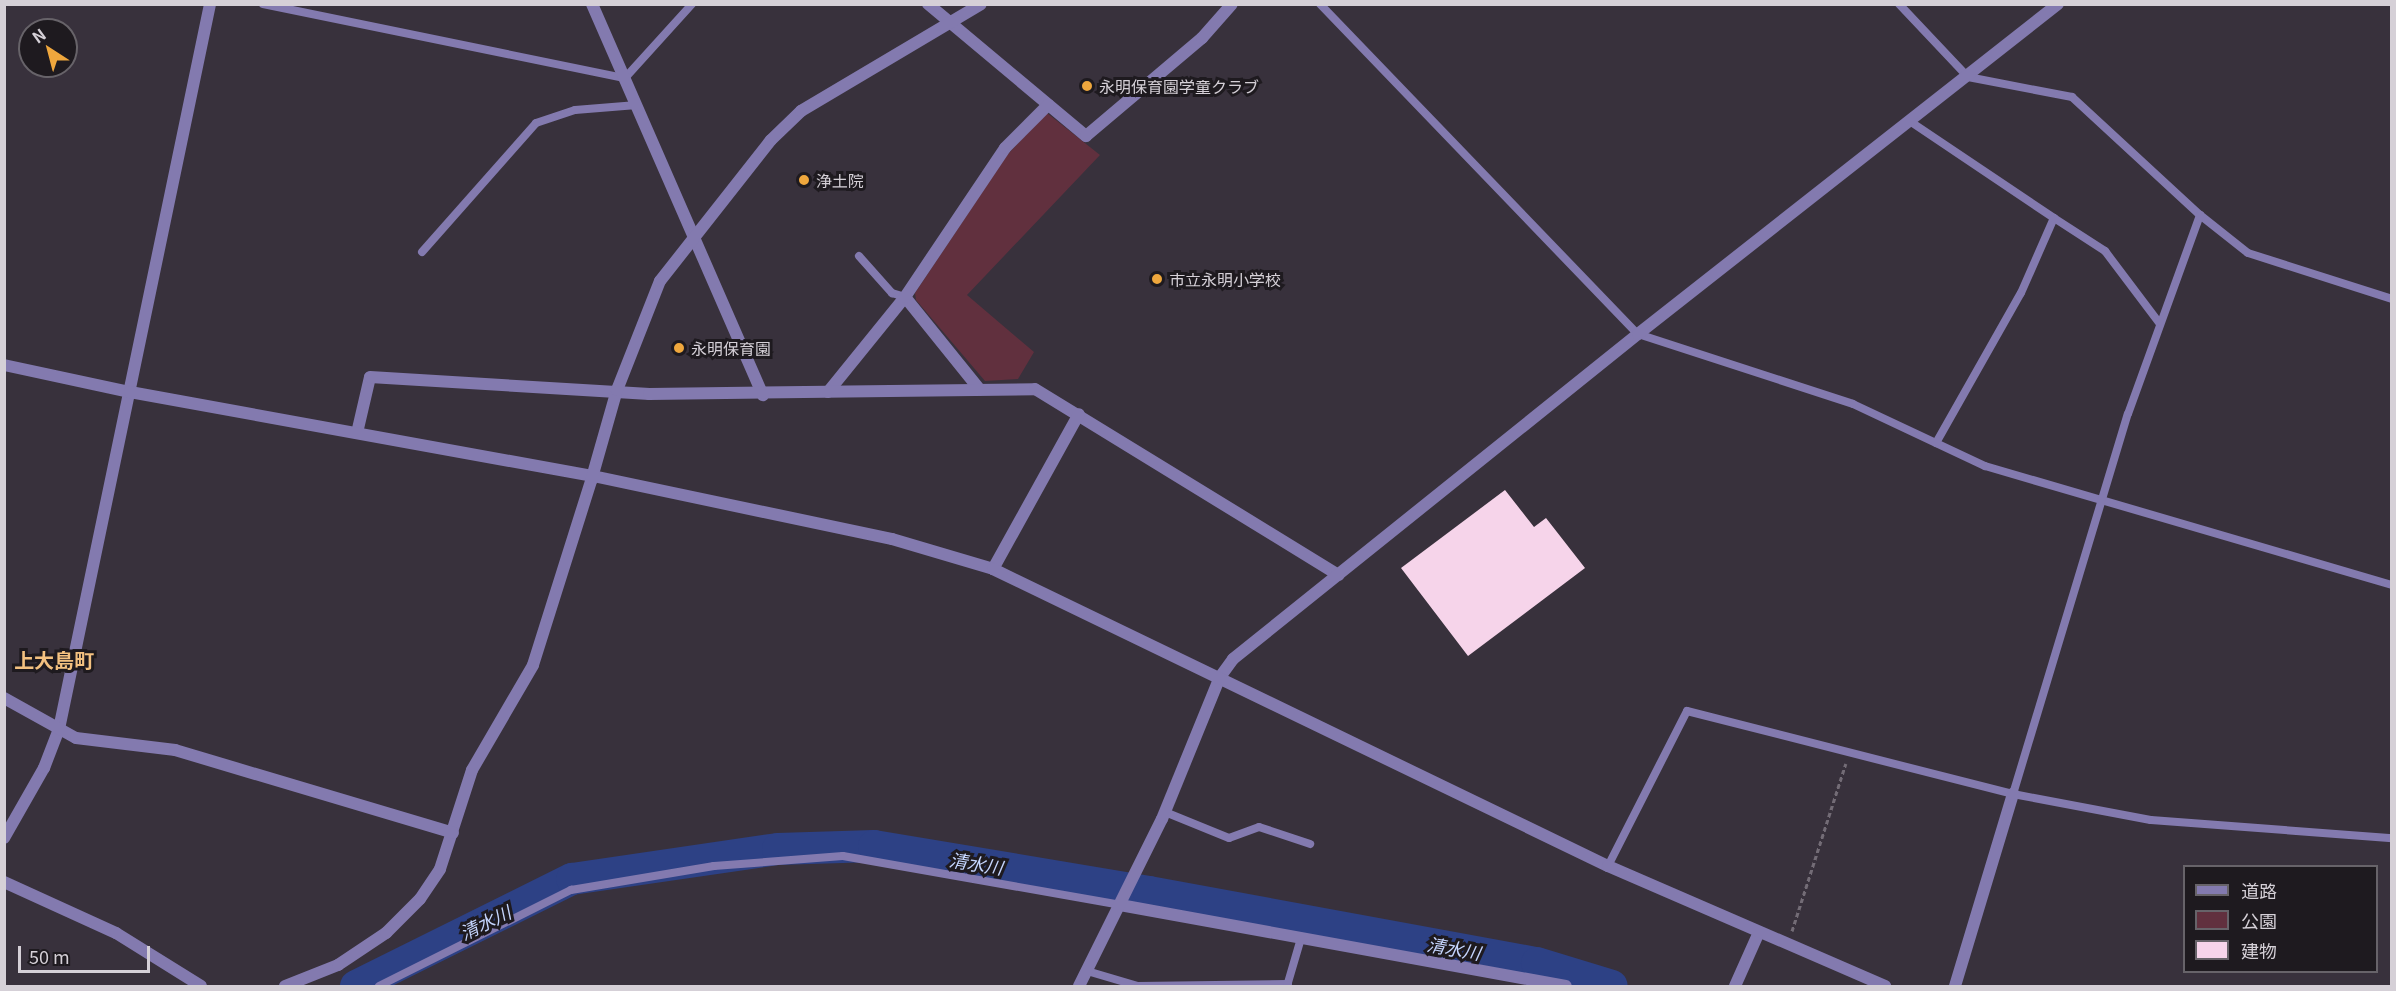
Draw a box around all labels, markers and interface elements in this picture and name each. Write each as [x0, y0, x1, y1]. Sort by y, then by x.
north arrow [18, 18, 78, 78]
text: N [27, 22, 50, 48]
place label: 永明保育園学童クラブ [1099, 76, 1259, 96]
marker: 永明保育園学童クラブ [1080, 79, 1094, 93]
place label: 浄土院 [816, 170, 864, 190]
marker: 浄土院 [797, 173, 811, 187]
place label: 市立永明小学校 [1169, 269, 1281, 289]
marker: 市立永明小学校 [1150, 272, 1164, 286]
place label: 永明保育園 [691, 338, 771, 358]
marker: 永明保育園 [672, 341, 686, 355]
district label: 上大島町 [14, 647, 94, 671]
water label: 清水川 [948, 848, 1004, 878]
legend [2183, 865, 2378, 973]
text: 道路 [2241, 877, 2277, 903]
water label: 清水川 [456, 900, 514, 944]
text: 公園 [2241, 907, 2277, 933]
water label: 清水川 [1426, 933, 1482, 963]
scale bar [21, 934, 153, 972]
text: 建物 [2241, 937, 2277, 963]
text: 50 m [29, 943, 70, 969]

